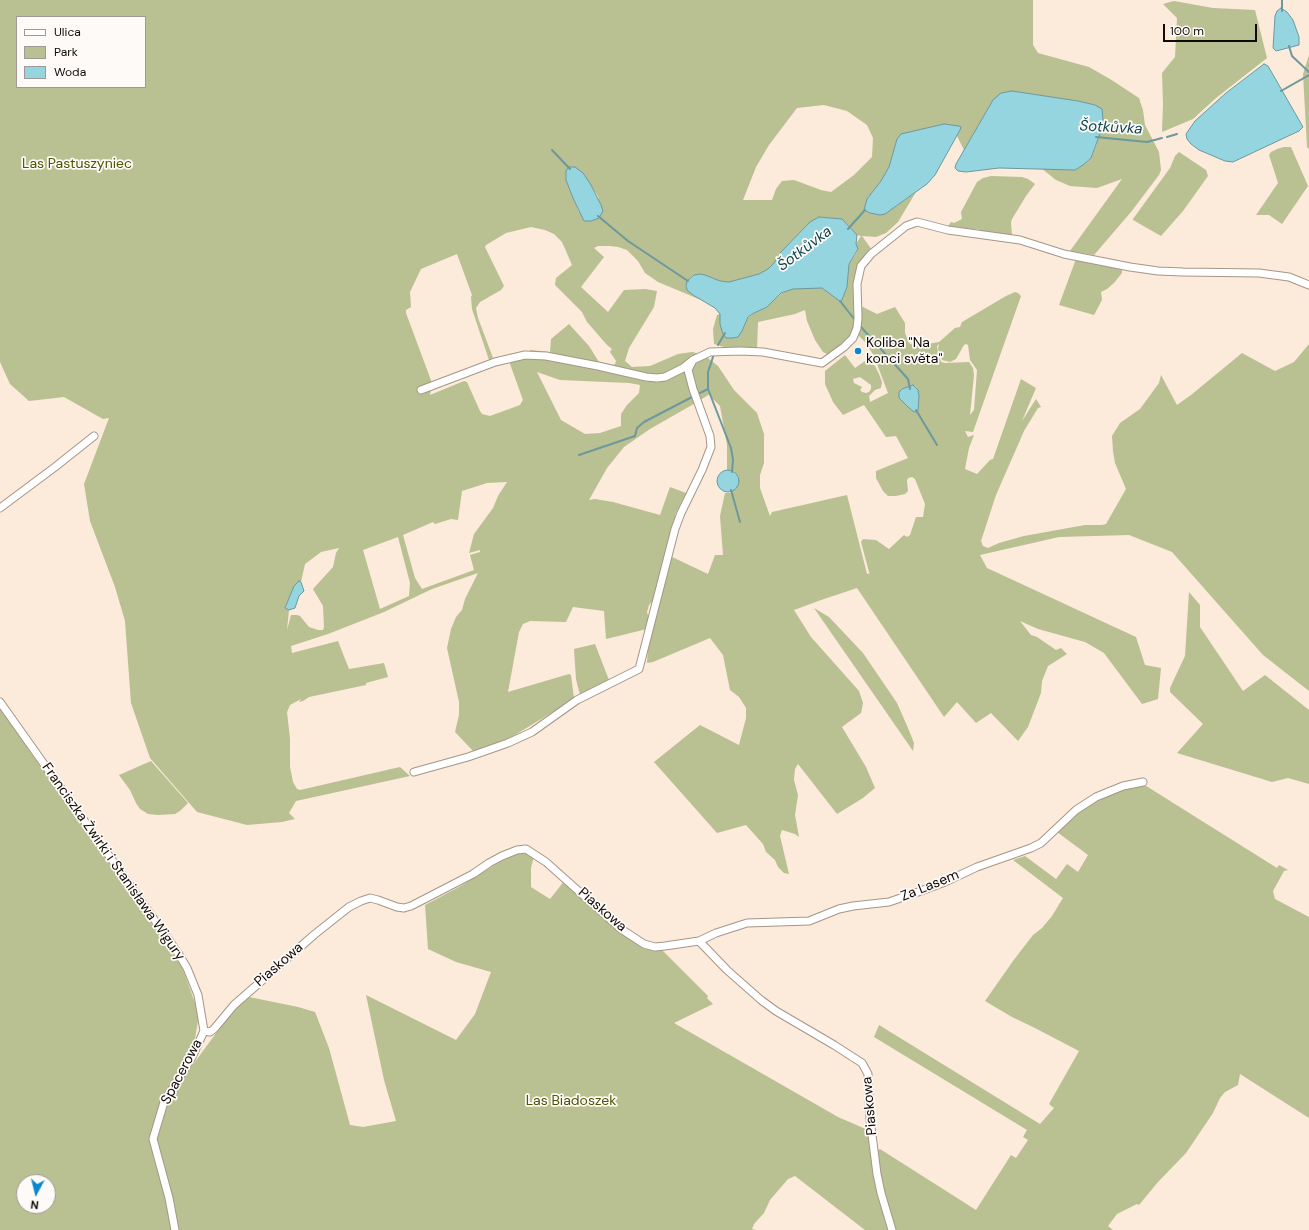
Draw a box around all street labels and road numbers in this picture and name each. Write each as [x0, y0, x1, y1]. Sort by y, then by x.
street label: Franciszka Żwirki i Stanisława Wigury [38, 760, 188, 964]
street label: Za Lasem [898, 867, 962, 905]
street label: Piaskowa [574, 884, 630, 936]
street label: Piaskowa [251, 939, 307, 991]
street label: Spacerowa [158, 1037, 206, 1107]
street label: Piaskowa [859, 1076, 881, 1136]

